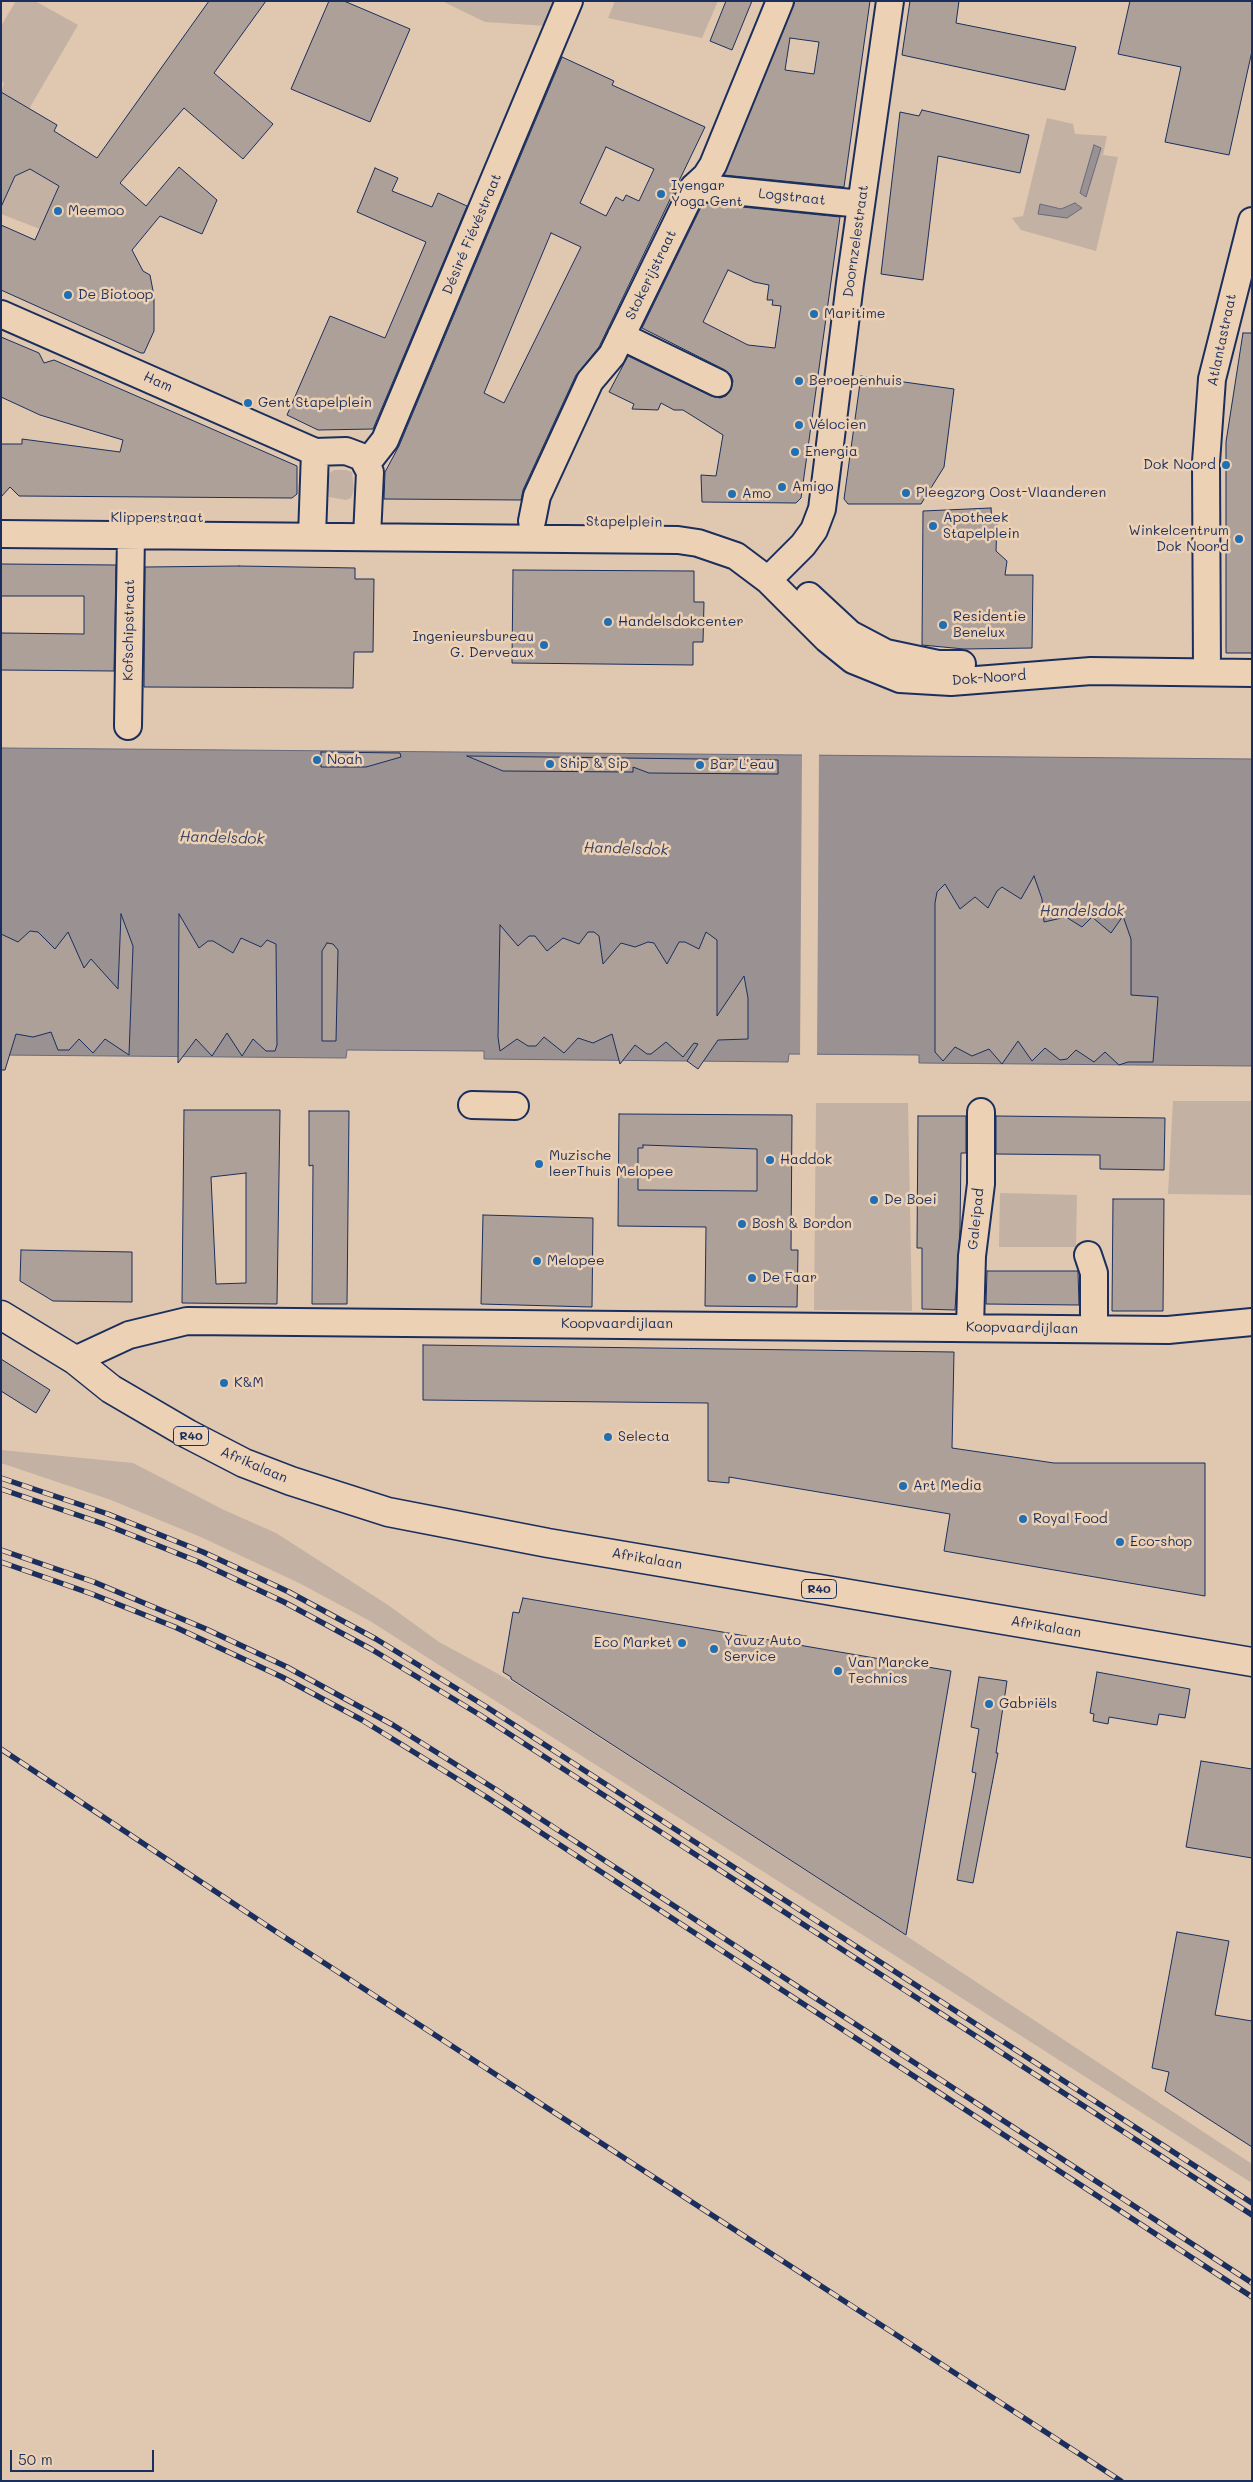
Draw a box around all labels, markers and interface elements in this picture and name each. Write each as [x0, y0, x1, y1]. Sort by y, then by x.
street label: Désiré Fiévéstraat [439, 171, 505, 297]
place label: Iyengar Yoga Gent [671, 178, 743, 210]
street label: Doornzelestraat [840, 184, 872, 298]
street label: Logstraat [758, 185, 826, 209]
marker: Iyengar Yoga Gent [655, 188, 667, 200]
place label: Meemoo [68, 203, 124, 219]
marker: Meemoo [52, 205, 64, 217]
street label: Stokerijstraat [622, 227, 680, 323]
place label: De Biotoop [78, 287, 153, 303]
marker: De Biotoop [62, 289, 74, 301]
street label: Atlantastraat [1204, 292, 1240, 388]
place label: Maritime [824, 306, 885, 322]
marker: Maritime [808, 308, 820, 320]
street label: Ham [141, 368, 175, 396]
place label: Beroepenhuis [809, 373, 902, 389]
marker: Beroepenhuis [793, 375, 805, 387]
place label: Gent Stapelplein [258, 395, 372, 411]
marker: Gent Stapelplein [242, 397, 254, 409]
place label: Vélocien [809, 417, 866, 433]
marker: Vélocien [793, 419, 805, 431]
place label: Energia [805, 444, 858, 460]
marker: Energia [789, 446, 801, 458]
place label: Dok Noord [1143, 457, 1216, 473]
marker: Dok Noord [1220, 459, 1232, 471]
place label: Amigo [792, 479, 834, 495]
marker: Amigo [776, 481, 788, 493]
place label: Pleegzorg Oost-Vlaanderen [916, 485, 1106, 501]
place label: Amo [742, 486, 771, 502]
marker: Pleegzorg Oost-Vlaanderen [900, 487, 912, 499]
marker: Amo [726, 488, 738, 500]
street label: Klipperstraat [111, 510, 203, 526]
place label: Apotheek Stapelplein [943, 510, 1019, 542]
street label: Stapelplein [586, 513, 662, 531]
marker: Apotheek Stapelplein [927, 520, 939, 532]
place label: Winkelcentrum Dok Noord [1128, 523, 1229, 556]
marker: Winkelcentrum Dok Noord [1233, 533, 1245, 545]
street label: Kofschipstraat [120, 579, 138, 681]
place label: Residentie Benelux [953, 609, 1026, 642]
place label: Handelsdokcenter [618, 614, 743, 630]
marker: Handelsdokcenter [602, 616, 614, 628]
marker: Residentie Benelux [937, 619, 949, 631]
place label: Ingenieursbureau G. Derveaux [412, 629, 534, 662]
marker: Ingenieursbureau G. Derveaux [538, 639, 550, 651]
street label: Dok-Noord [951, 667, 1027, 689]
place label: Noah [327, 752, 362, 768]
marker: Noah [311, 754, 323, 766]
place label: Ship & Sip [560, 756, 629, 772]
place label: Bar L'eau [710, 757, 774, 773]
marker: Ship & Sip [544, 758, 556, 770]
marker: Bar L'eau [694, 759, 706, 771]
water label: Handelsdok [179, 828, 265, 848]
water label: Handelsdok [583, 839, 669, 859]
water label: Handelsdok [1040, 902, 1124, 920]
place label: Muzische leerThuis Melopee [549, 1148, 673, 1180]
place label: Haddok [780, 1152, 832, 1168]
marker: Haddok [764, 1154, 776, 1166]
marker: Muzische leerThuis Melopee [533, 1158, 545, 1170]
street label: Galeipad [964, 1187, 988, 1251]
place label: De Boei [884, 1192, 937, 1208]
marker: De Boei [868, 1194, 880, 1206]
place label: Bosh & Bordon [752, 1216, 852, 1232]
marker: Bosh & Bordon [736, 1218, 748, 1230]
place label: Melopee [547, 1253, 605, 1269]
marker: Melopee [531, 1255, 543, 1267]
place label: De Faar [762, 1270, 817, 1286]
marker: De Faar [746, 1272, 758, 1284]
street label: Koopvaardijlaan [561, 1316, 673, 1332]
street label: Koopvaardijlaan [966, 1319, 1078, 1337]
place label: K&M [234, 1375, 264, 1391]
marker: K&M [218, 1377, 230, 1389]
road number: R40 [174, 1426, 208, 1445]
place label: Selecta [618, 1429, 670, 1445]
marker: Selecta [602, 1431, 614, 1443]
street label: Afrikalaan [218, 1443, 290, 1487]
place label: Art Media [913, 1478, 982, 1494]
marker: Art Media [897, 1480, 909, 1492]
place label: Royal Food [1033, 1511, 1108, 1527]
marker: Royal Food [1017, 1513, 1029, 1525]
place label: Eco-shop [1130, 1534, 1192, 1550]
marker: Eco-shop [1114, 1536, 1126, 1548]
street label: Afrikalaan [610, 1545, 684, 1573]
road number: R40 [802, 1580, 836, 1598]
street label: Afrikalaan [1009, 1613, 1083, 1641]
place label: Yavuz Auto Service [724, 1633, 801, 1665]
place label: Eco Market [594, 1635, 672, 1651]
marker: Eco Market [676, 1637, 688, 1649]
marker: Yavuz Auto Service [708, 1643, 720, 1655]
place label: Van Marcke Technics [848, 1655, 929, 1688]
marker: Van Marcke Technics [832, 1665, 844, 1677]
place label: Gabriëls [999, 1696, 1057, 1712]
marker: Gabriëls [983, 1698, 995, 1710]
scale bar [12, 2440, 156, 2472]
text: 50 m [18, 2449, 53, 2469]

